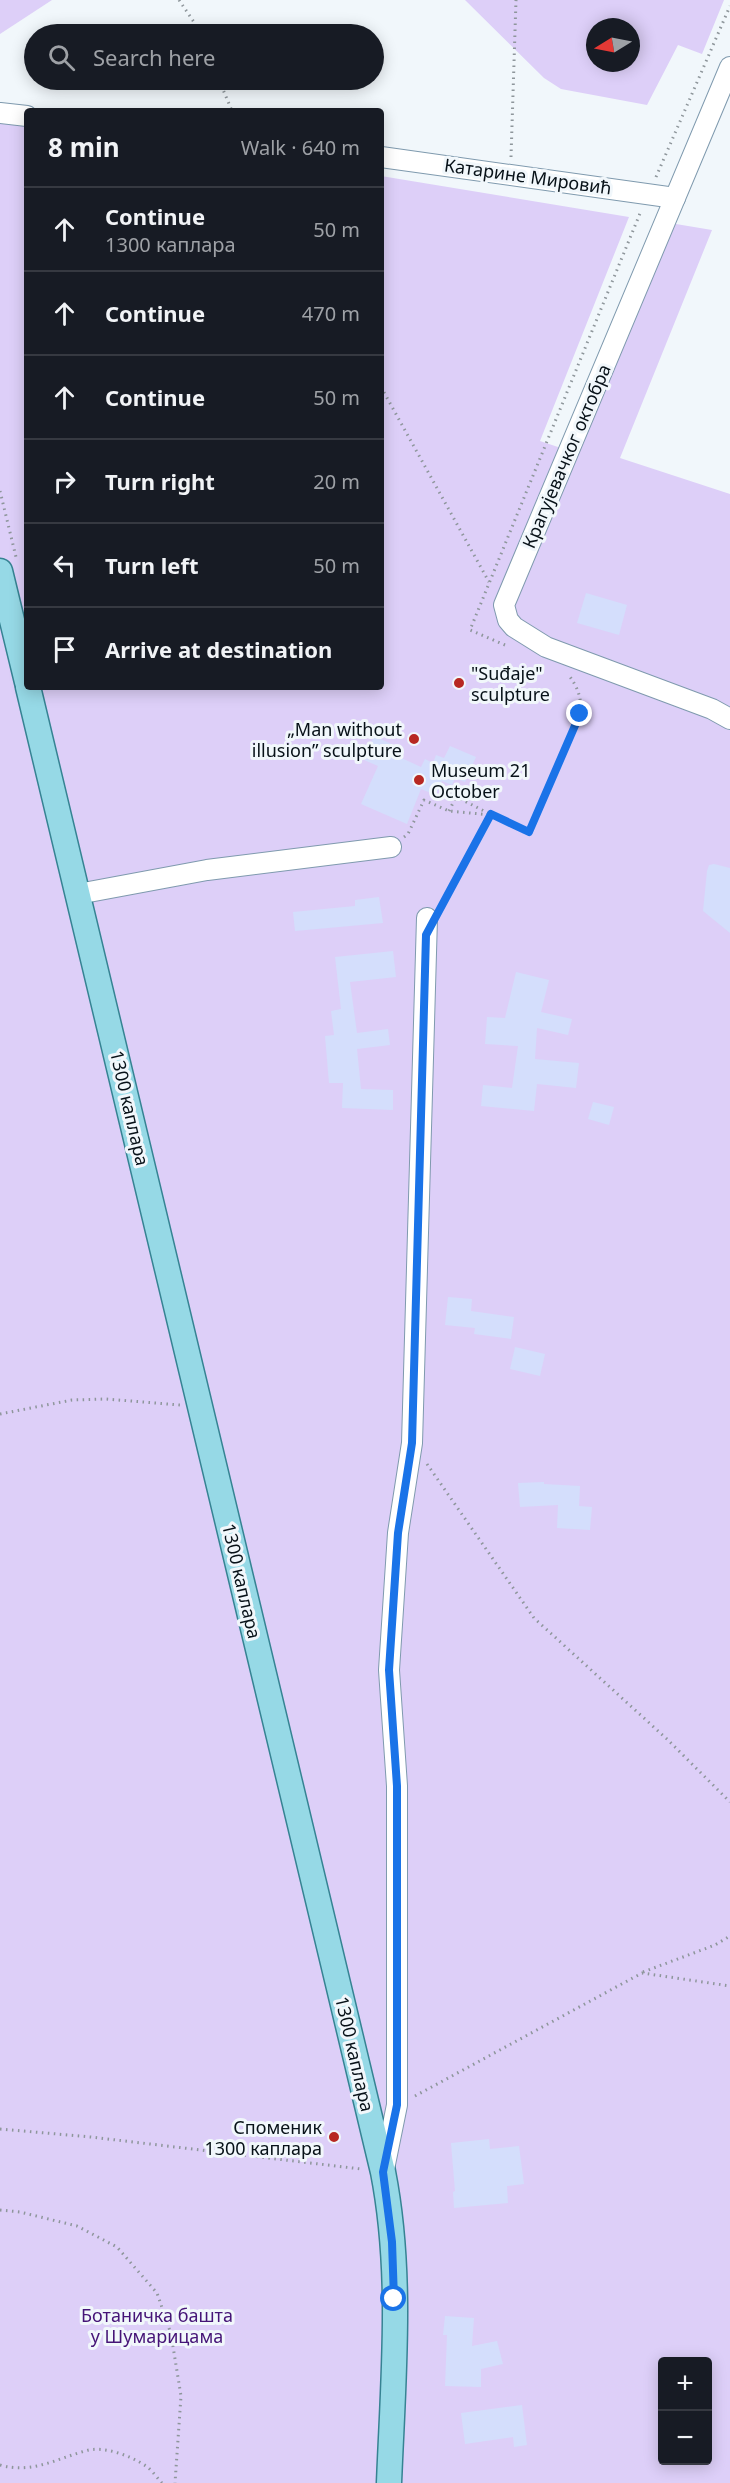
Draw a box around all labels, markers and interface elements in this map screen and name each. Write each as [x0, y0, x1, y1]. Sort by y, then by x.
north arrow [586, 18, 640, 72]
search box [24, 24, 384, 90]
icon: search [45, 41, 78, 74]
text: Search here [93, 42, 215, 72]
text: 8 min [48, 129, 120, 165]
text: Walk · 640 m [241, 134, 360, 161]
street label: Катарине Мировић [443, 152, 613, 200]
text: Continue [105, 201, 205, 231]
icon: ahead [48, 213, 81, 246]
text: 50 m [313, 216, 360, 243]
text: 1300 каплара [105, 231, 236, 258]
icon: ahead [48, 297, 81, 330]
text: Continue [105, 298, 205, 328]
text: 470 m [302, 300, 360, 327]
street label: Крагујевачког октобра [516, 360, 616, 552]
icon: ahead [48, 381, 81, 414]
text: Continue [105, 382, 205, 412]
text: 50 m [313, 384, 360, 411]
icon: right [48, 465, 81, 498]
text: Turn right [105, 466, 215, 496]
text: 20 m [313, 468, 360, 495]
icon: left [48, 549, 81, 582]
text: Turn left [105, 550, 199, 580]
text: 50 m [313, 552, 360, 579]
icon: arrive [48, 633, 81, 666]
text: Arrive at destination [105, 634, 332, 664]
place label: "Suđaje" sculpture [471, 661, 550, 706]
marker: "Suđaje" sculpture [452, 676, 466, 690]
route end [566, 700, 592, 726]
place label: „Man without illusion” sculpture [252, 717, 402, 762]
marker: „Man without illusion” sculpture [407, 732, 421, 746]
place label: Museum 21 October [431, 758, 530, 803]
marker: Museum 21 October [412, 773, 426, 787]
street label: 1300 каплара [105, 1048, 155, 1168]
street label: 1300 каплара [217, 1521, 267, 1641]
street label: 1300 каплара [330, 1994, 380, 2114]
place label: Споменик 1300 каплара [204, 2115, 322, 2160]
marker: Споменик 1300 каплара [327, 2130, 341, 2144]
route start [380, 2285, 406, 2311]
park label: Ботаничка башта у Шумарицама [81, 2303, 233, 2348]
map controls [658, 2357, 712, 2465]
button: + [658, 2357, 712, 2411]
button: − [658, 2411, 712, 2465]

